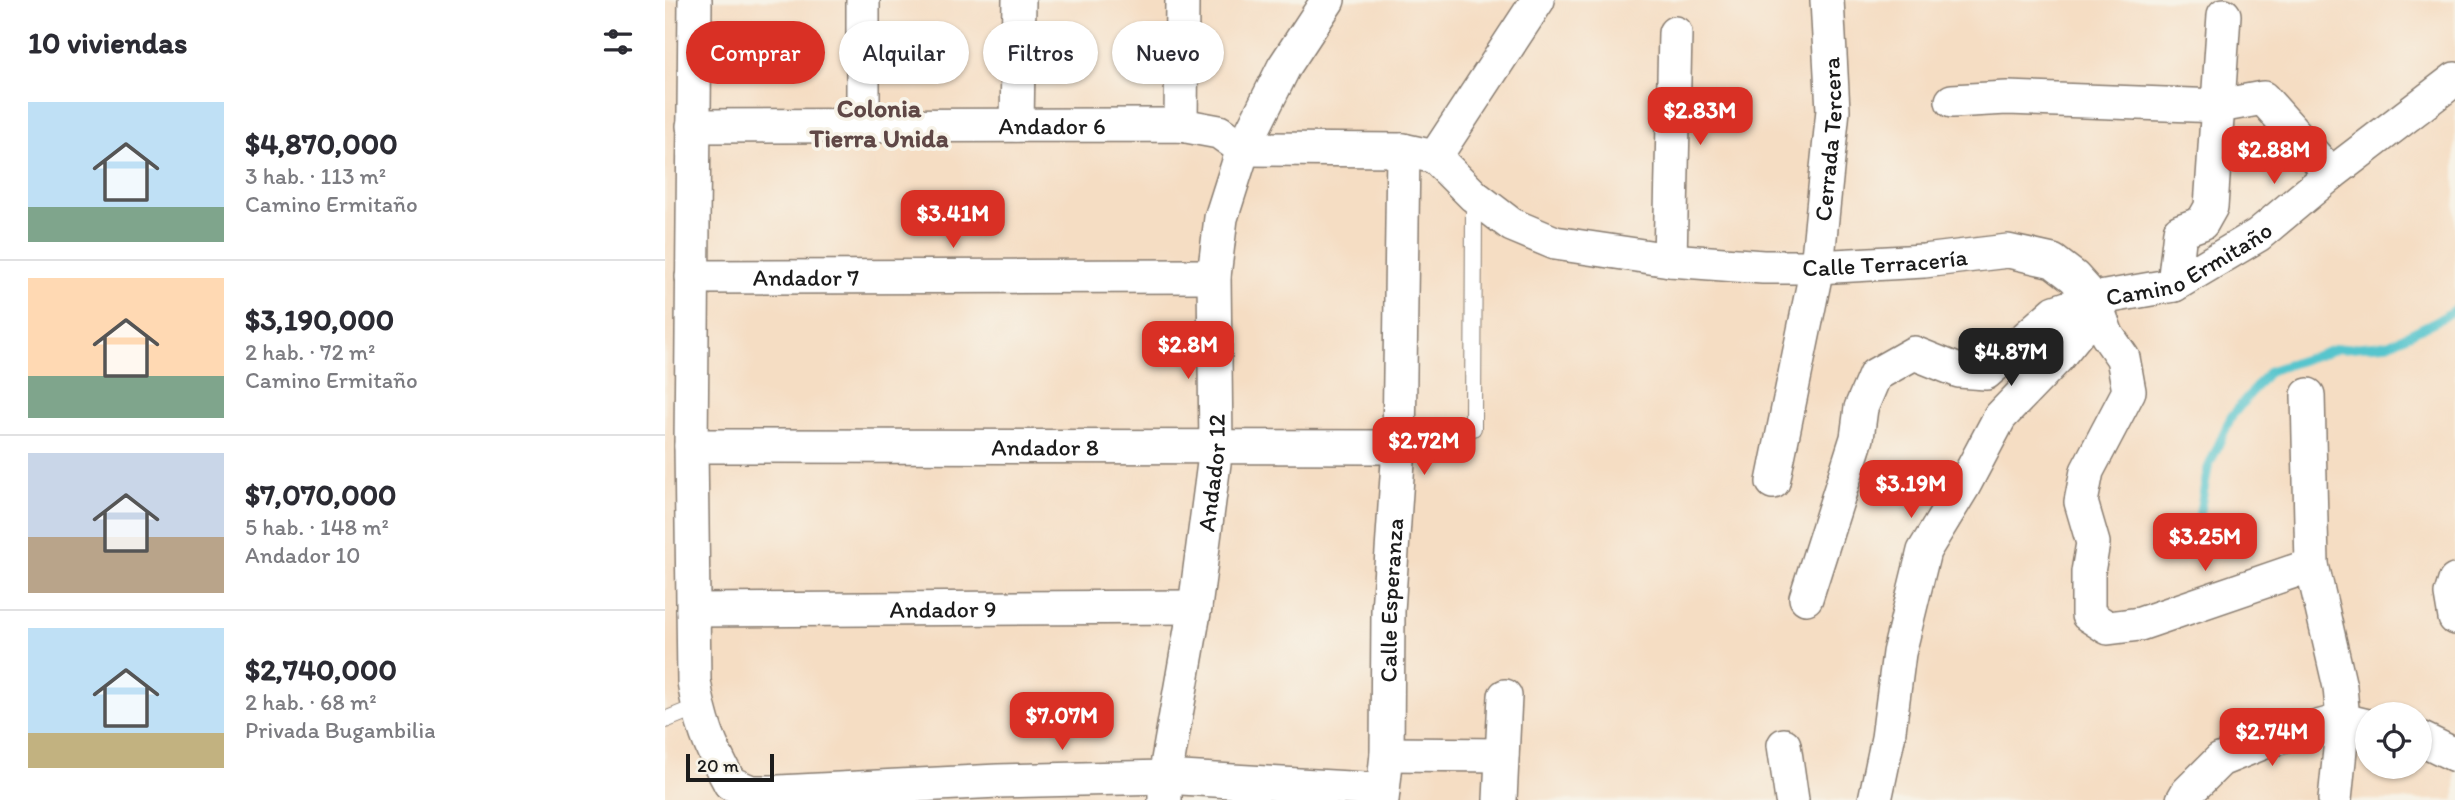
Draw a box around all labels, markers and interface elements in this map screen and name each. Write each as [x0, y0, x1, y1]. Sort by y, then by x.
chip: Comprar [686, 21, 825, 84]
chip: Alquilar [839, 21, 969, 84]
chip: Filtros [983, 21, 1098, 84]
chip: Nuevo [1112, 21, 1224, 84]
icon: filters [599, 23, 637, 61]
text: 10 viviendas [28, 24, 187, 61]
street label: Cerrada Tercera [1807, 56, 1848, 222]
pin: $2.83M [1643, 88, 1757, 147]
district label: Colonia Tierra Unida [809, 92, 949, 154]
text: $2.83M [1664, 96, 1736, 124]
street label: Andador 6 [998, 111, 1106, 140]
text: $4,870,000 [245, 125, 398, 162]
pin: $2.88M [2217, 127, 2331, 186]
icon: home [84, 130, 168, 214]
text: $2.88M [2238, 135, 2310, 163]
text: 3 hab. · 113 m² [245, 162, 386, 190]
text: Camino Ermitaño [245, 190, 418, 218]
pin: $3.41M [896, 190, 1010, 250]
text: $3.41M [917, 199, 989, 227]
street label: Camino Ermitaño [2104, 215, 2278, 311]
street label: Calle Terracería [1802, 241, 1970, 282]
street label: Andador 7 [753, 262, 859, 291]
text: $3,190,000 [245, 301, 394, 338]
icon: home [84, 306, 168, 390]
pin: $2.8M [1139, 322, 1237, 381]
pin: $4.87M [1954, 328, 2068, 388]
text: $2.8M [1158, 330, 1218, 358]
text: $4.87M [1974, 337, 2048, 365]
text: 2 hab. · 72 m² [245, 338, 375, 366]
text: Camino Ermitaño [245, 366, 418, 394]
street label: Andador 12 [1191, 413, 1231, 533]
pin: $2.72M [1367, 418, 1481, 477]
text: $2.72M [1388, 426, 1460, 454]
street label: Andador 8 [991, 432, 1099, 461]
pin: $3.19M [1854, 461, 1968, 520]
text: $3.19M [1876, 469, 1946, 497]
text: $7,070,000 [245, 476, 397, 513]
icon: home [84, 481, 168, 565]
text: 5 hab. · 148 m² [245, 513, 389, 541]
pin: $3.25M [2148, 514, 2262, 573]
street label: Calle Esperanza [1373, 517, 1409, 683]
text: $3.25M [2169, 522, 2241, 550]
text: Andador 10 [245, 541, 360, 569]
street label: Andador 9 [889, 594, 997, 623]
text: $2,740,000 [245, 651, 397, 688]
icon: home [84, 656, 168, 740]
text: 2 hab. · 68 m² [245, 688, 377, 716]
pin: $7.07M [1005, 692, 1119, 752]
text: $7.07M [1026, 701, 1098, 729]
map controls [2355, 702, 2432, 779]
button: locate [2355, 702, 2432, 779]
pin: $2.74M [2215, 708, 2329, 768]
text: Privada Bugambilia [245, 716, 436, 744]
text: $2.74M [2236, 717, 2308, 745]
scale bar [686, 751, 773, 783]
text: 20 m [697, 754, 739, 777]

